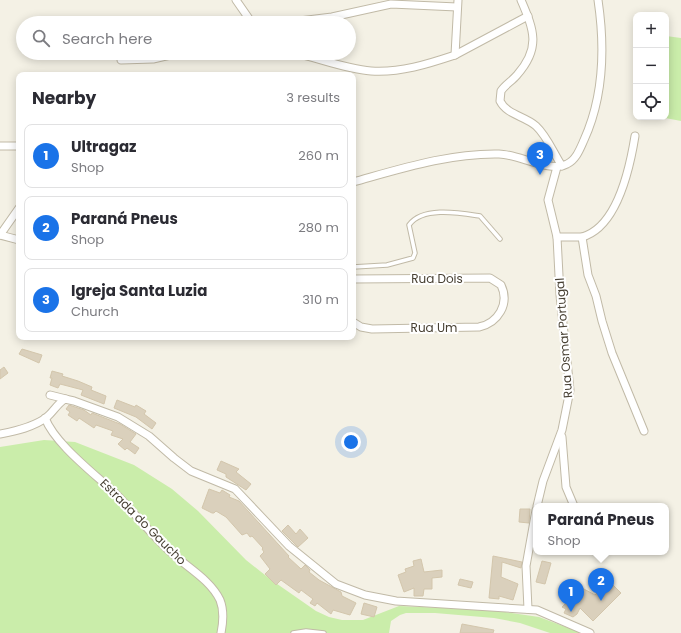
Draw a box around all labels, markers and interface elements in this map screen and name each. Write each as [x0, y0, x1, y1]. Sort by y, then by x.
map controls [633, 12, 669, 120]
button: + [633, 12, 669, 48]
search box [16, 16, 356, 60]
icon: search [30, 27, 52, 49]
text: Search here [62, 28, 152, 49]
button: − [633, 48, 669, 84]
button: locate [633, 84, 669, 120]
text: Nearby [32, 86, 96, 110]
text: 3 results [286, 88, 340, 107]
text: Ultragaz [71, 136, 137, 157]
pin: 3 [527, 142, 553, 175]
text: 1 [44, 146, 48, 165]
text: 260 m [298, 146, 339, 165]
text: Shop [71, 158, 104, 177]
text: Paraná Pneus [71, 208, 178, 229]
text: 2 [42, 218, 50, 237]
text: 280 m [298, 218, 339, 237]
text: Shop [71, 230, 104, 249]
street label: Rua Dois [411, 270, 463, 287]
street label: Rua Osmar Portugal [551, 277, 576, 399]
text: Igreja Santa Luzia [71, 280, 207, 301]
text: 3 [42, 290, 50, 309]
text: 310 m [302, 290, 339, 309]
text: Church [71, 302, 119, 321]
street label: Rua Um [411, 319, 457, 336]
your location [341, 432, 361, 452]
street label: Estrada do Gaucho [96, 475, 190, 569]
popup [533, 503, 669, 555]
text: Paraná Pneus [548, 509, 654, 530]
text: Shop [548, 531, 581, 550]
pin: 2 [588, 568, 614, 601]
pin: 1 [558, 579, 584, 612]

